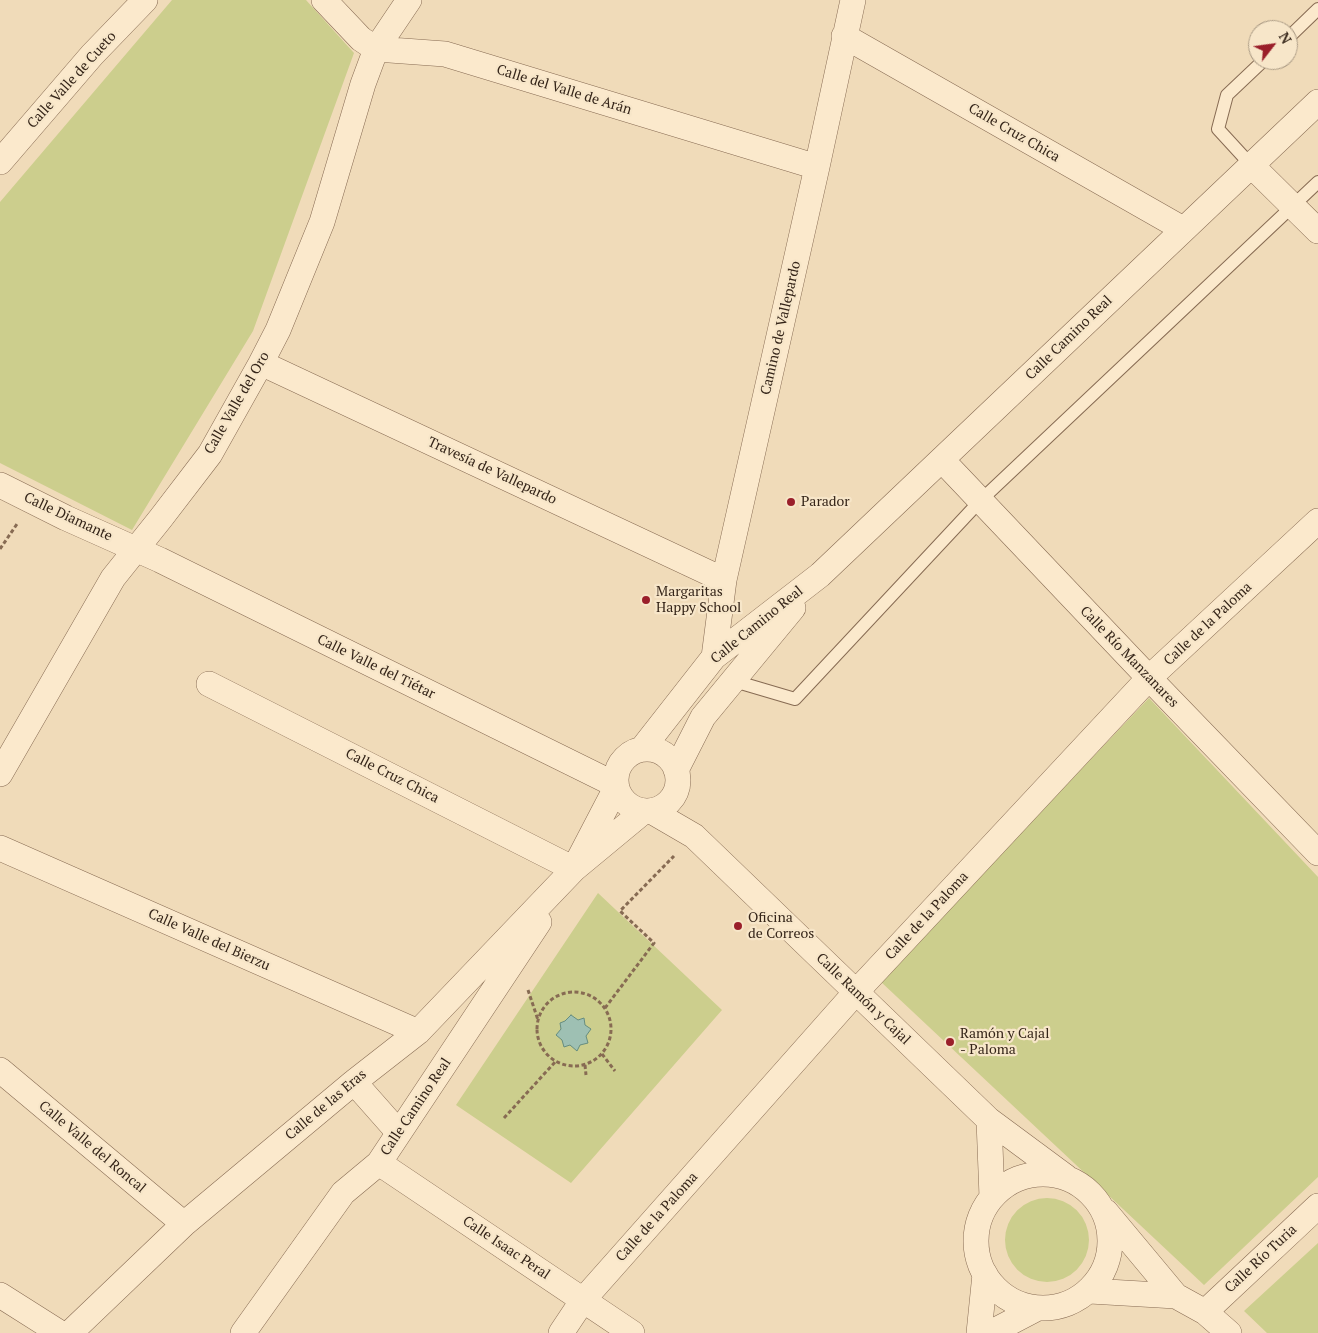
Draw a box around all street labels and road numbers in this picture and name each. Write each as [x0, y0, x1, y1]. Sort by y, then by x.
street label: Calle Valle de Cueto [24, 28, 120, 132]
street label: Calle del Valle de Arán [494, 61, 634, 119]
street label: Calle Cruz Chica [965, 100, 1063, 166]
street label: Camino de Vallepardo [757, 259, 805, 397]
street label: Calle Camino Real [1022, 292, 1116, 384]
street label: Calle Valle del Oro [201, 349, 273, 457]
street label: Travesía de Vallepardo [425, 434, 559, 508]
street label: Calle Diamante [21, 489, 115, 545]
street label: Calle de la Paloma [1160, 579, 1256, 669]
street label: Calle Camino Real [708, 583, 806, 667]
street label: Calle Río Manzanares [1076, 603, 1182, 711]
street label: Calle Valle del Tiétar [314, 631, 438, 703]
street label: Calle Cruz Chica [342, 745, 442, 807]
street label: Calle de la Paloma [882, 868, 972, 964]
street label: Calle Valle del Bierzu [145, 906, 273, 974]
street label: Calle Ramón y Cajal [812, 950, 914, 1048]
street label: Calle Camino Real [377, 1055, 455, 1159]
street label: Calle de las Eras [282, 1066, 370, 1144]
street label: Calle Valle del Roncal [35, 1097, 149, 1197]
street label: Calle de la Paloma [612, 1169, 702, 1265]
street label: Calle Isaac Peral [459, 1213, 553, 1283]
street label: Calle Río Turia [1222, 1221, 1300, 1297]

